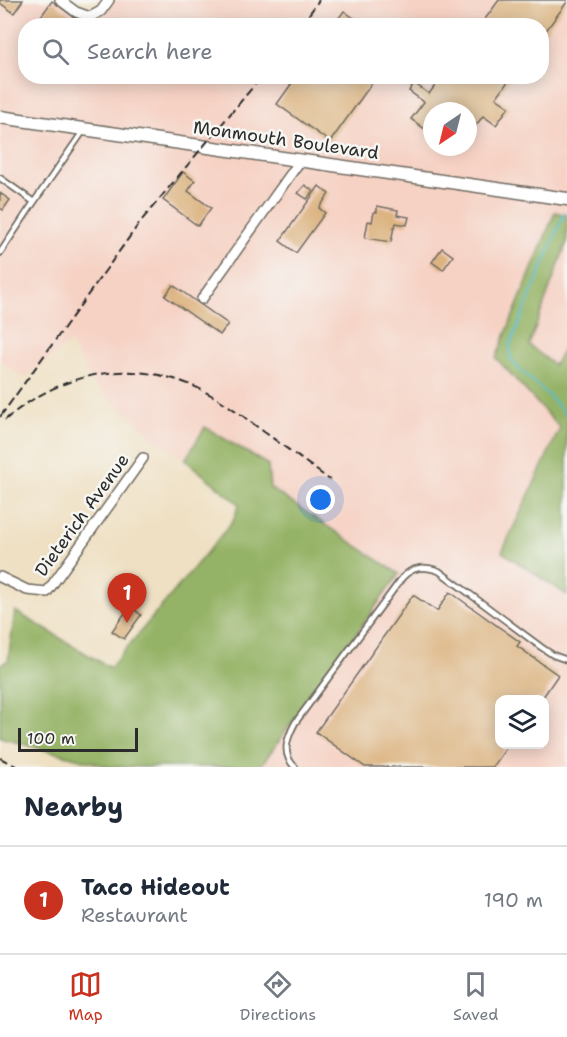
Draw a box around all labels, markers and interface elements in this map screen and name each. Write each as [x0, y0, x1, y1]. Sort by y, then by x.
search box [18, 18, 549, 84]
icon: search [39, 35, 72, 68]
text: Search here [87, 37, 213, 66]
north arrow [423, 102, 477, 156]
street label: Monmouth Boulevard [192, 115, 380, 165]
street label: Dieterich Avenue [29, 449, 135, 581]
your location [306, 485, 335, 514]
pin: 1 [108, 574, 146, 623]
map controls [495, 695, 549, 749]
button: layers [495, 695, 549, 749]
scale bar [18, 725, 138, 752]
text: 100 m [27, 728, 75, 749]
text: Nearby [24, 789, 123, 824]
text: Taco Hideout [81, 873, 230, 902]
text: 1 [39, 887, 48, 913]
text: 190 m [484, 887, 543, 913]
text: Restaurant [81, 902, 188, 928]
tab: Map [69, 968, 103, 1025]
tab: Directions [240, 968, 316, 1025]
tab: Saved [453, 968, 499, 1025]

